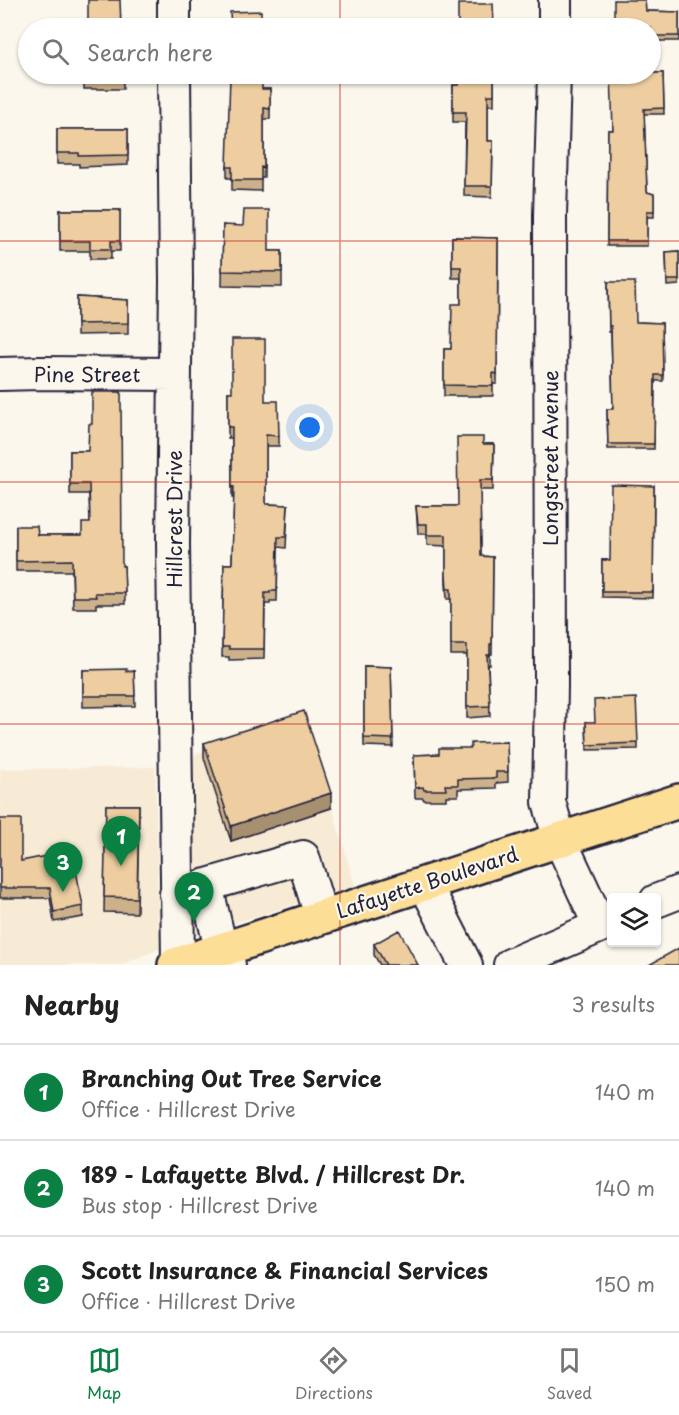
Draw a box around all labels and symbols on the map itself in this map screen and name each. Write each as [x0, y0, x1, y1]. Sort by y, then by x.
street label: Pine Street [34, 359, 140, 389]
street label: Longstreet Avenue [535, 370, 565, 546]
your location [295, 413, 324, 442]
street label: Hillcrest Drive [159, 450, 189, 588]
pin: 1 [102, 816, 140, 866]
street label: Lafayette Boulevard [332, 838, 522, 926]
pin: 3 [44, 842, 82, 892]
pin: 2 [174, 872, 214, 922]

